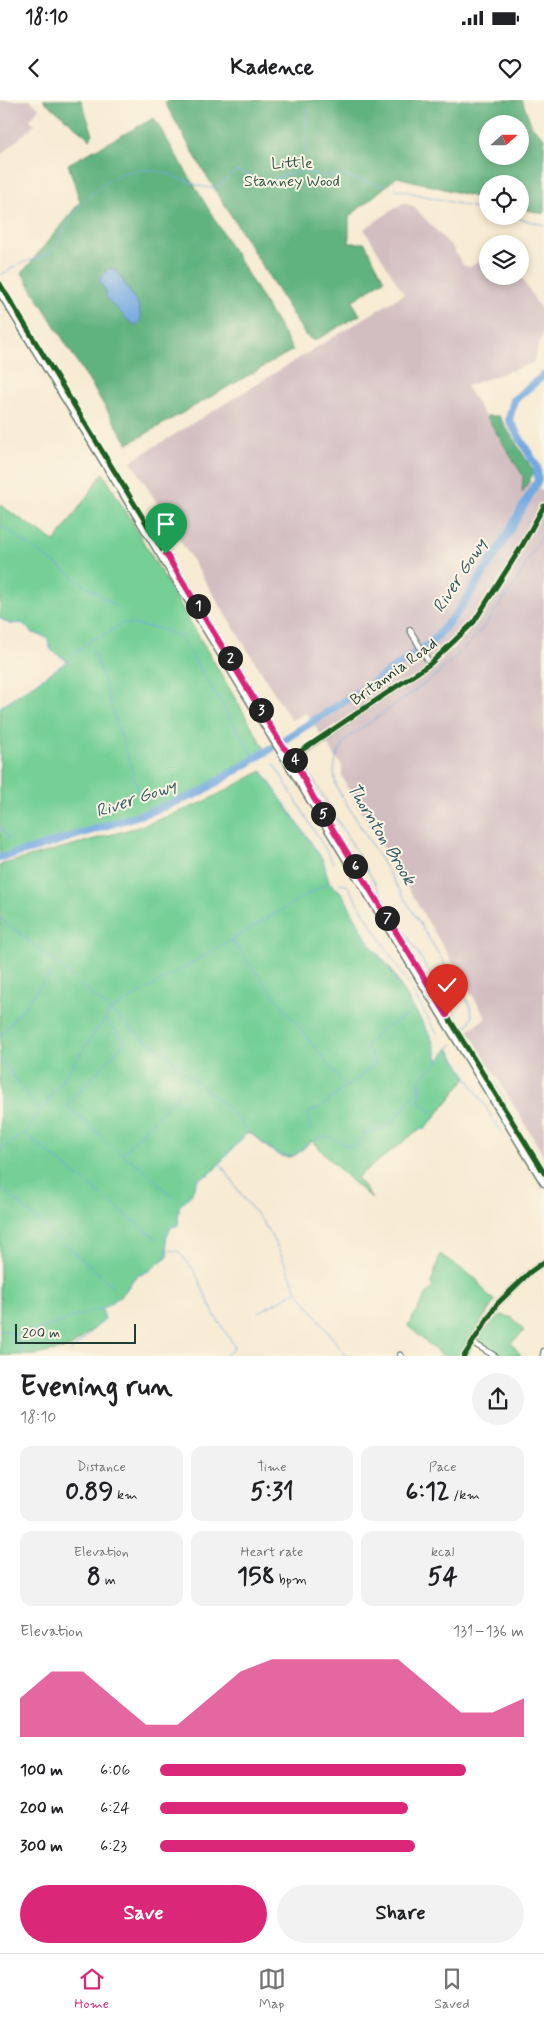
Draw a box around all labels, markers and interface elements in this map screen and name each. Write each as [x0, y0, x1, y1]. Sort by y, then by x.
text: 18:10 [25, 5, 68, 30]
icon: back [20, 54, 48, 82]
text: Kadence [230, 54, 314, 82]
icon: heart [496, 54, 524, 82]
north arrow [479, 115, 529, 165]
map controls [479, 115, 529, 285]
park label: Little Stanney Wood [244, 153, 340, 192]
button: locate [479, 175, 529, 225]
button: layers [479, 235, 529, 285]
pin [145, 503, 187, 554]
icon: arrive [152, 510, 180, 538]
water label: River Gowy [427, 533, 494, 618]
pin: 1 [186, 594, 210, 618]
text: 1 [195, 597, 202, 615]
street label: Britannia Road [346, 633, 442, 711]
pin: 2 [218, 646, 242, 670]
text: 2 [227, 649, 234, 667]
pin: 3 [248, 698, 274, 722]
text: 3 [258, 701, 265, 719]
pin: 4 [282, 748, 308, 772]
text: 4 [291, 751, 300, 769]
water label: River Gowy [93, 773, 181, 824]
water label: Thornton Brook [341, 778, 421, 890]
pin: 5 [310, 802, 336, 826]
text: 5 [319, 805, 328, 823]
pin: 6 [342, 854, 368, 878]
text: 6 [352, 857, 359, 875]
pin: 7 [374, 906, 400, 930]
text: 7 [383, 909, 392, 927]
pin [426, 964, 468, 1015]
icon: check [433, 971, 461, 999]
scale bar [15, 1320, 136, 1344]
text: 200 m [22, 1324, 60, 1342]
text: Evening run [20, 1369, 173, 1406]
button: share [472, 1373, 524, 1425]
text: 18:10 [20, 1407, 57, 1428]
text: Distance [77, 1458, 126, 1476]
text: Time [257, 1458, 287, 1476]
text: Pace [429, 1458, 457, 1476]
text: 0.89 [65, 1476, 113, 1509]
text: 5:31 [250, 1476, 294, 1509]
text: 6:12 [406, 1476, 449, 1509]
text: km [113, 1486, 138, 1504]
text: /km [449, 1486, 480, 1504]
text: Elevation [74, 1543, 129, 1561]
text: Heart rate [241, 1543, 303, 1561]
text: kcal [431, 1543, 454, 1561]
text: 8 [87, 1561, 101, 1594]
text: 158 [237, 1561, 275, 1594]
text: 54 [428, 1561, 458, 1594]
text: m [101, 1571, 116, 1589]
text: bpm [275, 1571, 307, 1589]
text: Elevation [20, 1621, 83, 1642]
text: 131–136 m [453, 1621, 524, 1642]
text: 100 m [20, 1760, 63, 1781]
text: 6:06 [100, 1760, 130, 1781]
text: 200 m [20, 1798, 64, 1819]
text: 6:24 [100, 1798, 130, 1819]
text: 300 m [20, 1836, 63, 1857]
text: 6:23 [100, 1836, 127, 1857]
button: Save [20, 1885, 267, 1943]
button: Share [277, 1885, 524, 1943]
tab: Home [74, 1965, 109, 2013]
tab: Map [258, 1965, 286, 2013]
tab: Saved [434, 1965, 470, 2013]

